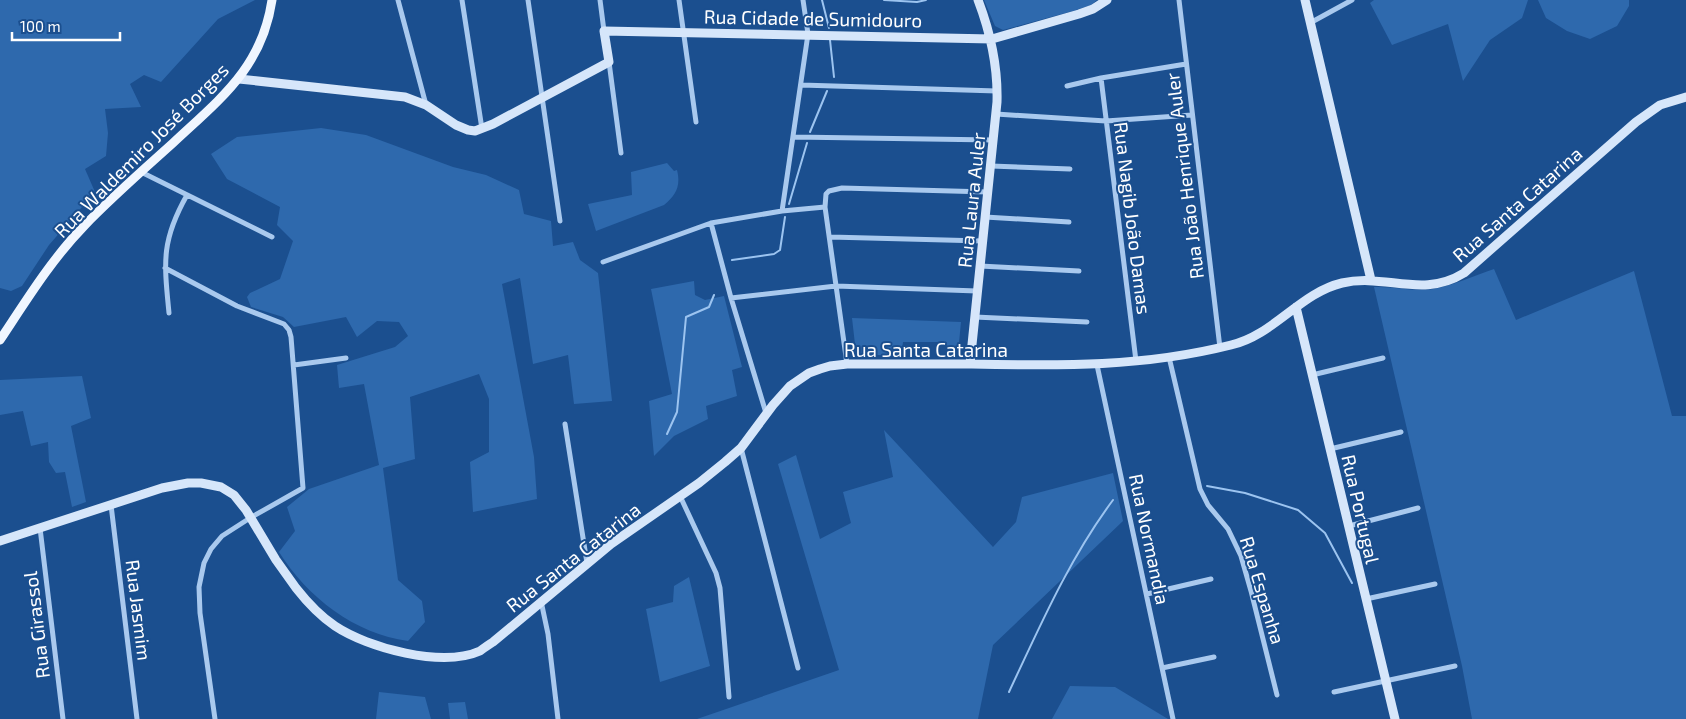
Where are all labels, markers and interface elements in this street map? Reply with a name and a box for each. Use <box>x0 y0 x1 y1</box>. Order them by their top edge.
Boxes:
street label: Rua Cidade de Sumidouro <box>704 5 922 31</box>
scale bar <box>12 10 120 42</box>
text: 100 m <box>20 17 61 35</box>
street label: Rua Waldemiro José Borges <box>49 58 233 242</box>
street label: Rua João Henrique Auler <box>1160 71 1208 280</box>
street label: Rua Nagib João Damas <box>1110 121 1156 315</box>
street label: Rua Laura Auler <box>952 131 990 269</box>
street label: Rua Santa Catarina <box>1448 142 1586 266</box>
street label: Rua Santa Catarina <box>844 338 1008 361</box>
street label: Rua Portugal <box>1337 452 1385 566</box>
street label: Rua Normandia <box>1125 471 1175 607</box>
street label: Rua Santa Catarina <box>501 497 645 617</box>
street label: Rua Espanha <box>1236 533 1290 647</box>
street label: Rua Jasmim <box>121 558 157 662</box>
street label: Rua Girassol <box>18 570 54 680</box>

